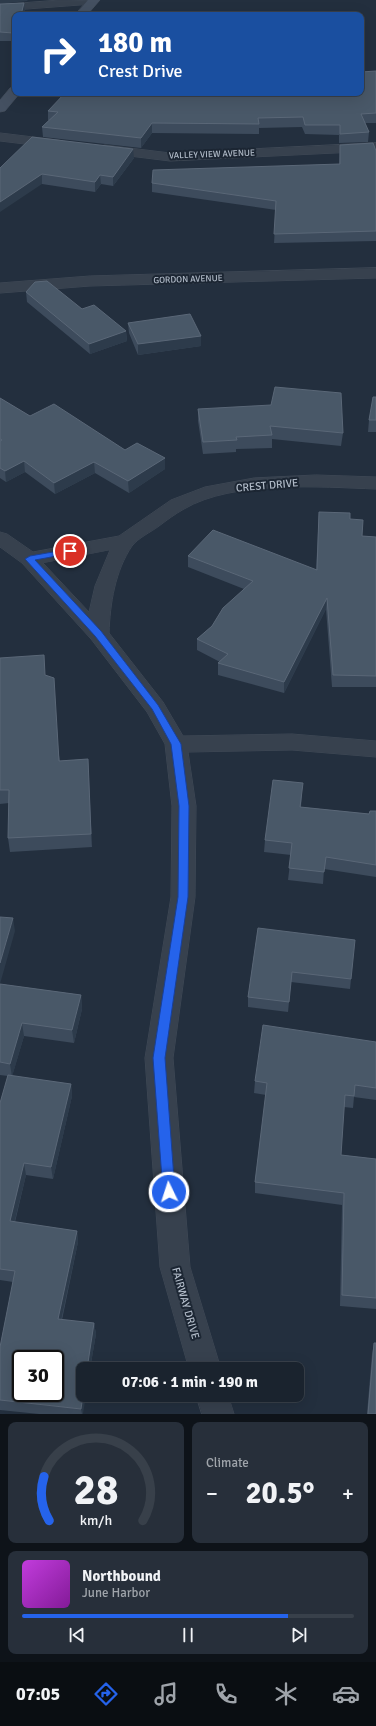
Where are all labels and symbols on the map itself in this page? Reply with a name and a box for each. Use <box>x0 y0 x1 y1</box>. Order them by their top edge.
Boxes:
street label: VALLEY VIEW AVENUE <box>169 148 255 161</box>
street label: GORDON AVENUE <box>153 273 223 286</box>
street label: CREST DRIVE <box>235 476 299 495</box>
pin <box>53 534 87 568</box>
position arrow <box>148 1171 190 1213</box>
street label: FAIRWAY DRIVE <box>169 1266 202 1341</box>
speed limit sign: 30 <box>12 1350 64 1402</box>

